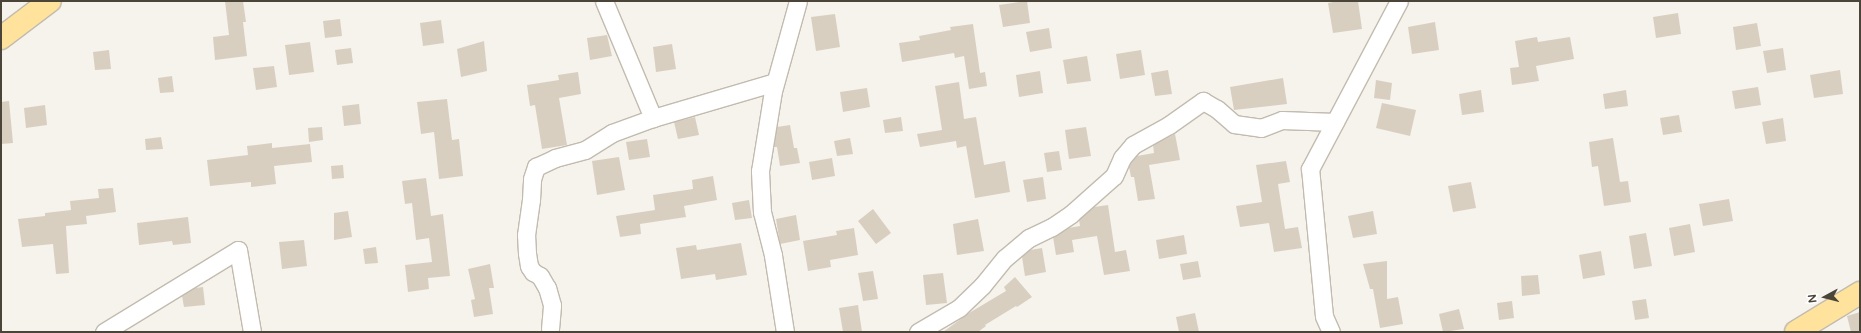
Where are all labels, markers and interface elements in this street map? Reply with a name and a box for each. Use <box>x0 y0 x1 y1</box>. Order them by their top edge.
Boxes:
north arrow <box>1805 277 1845 317</box>
text: N <box>1806 293 1820 304</box>

